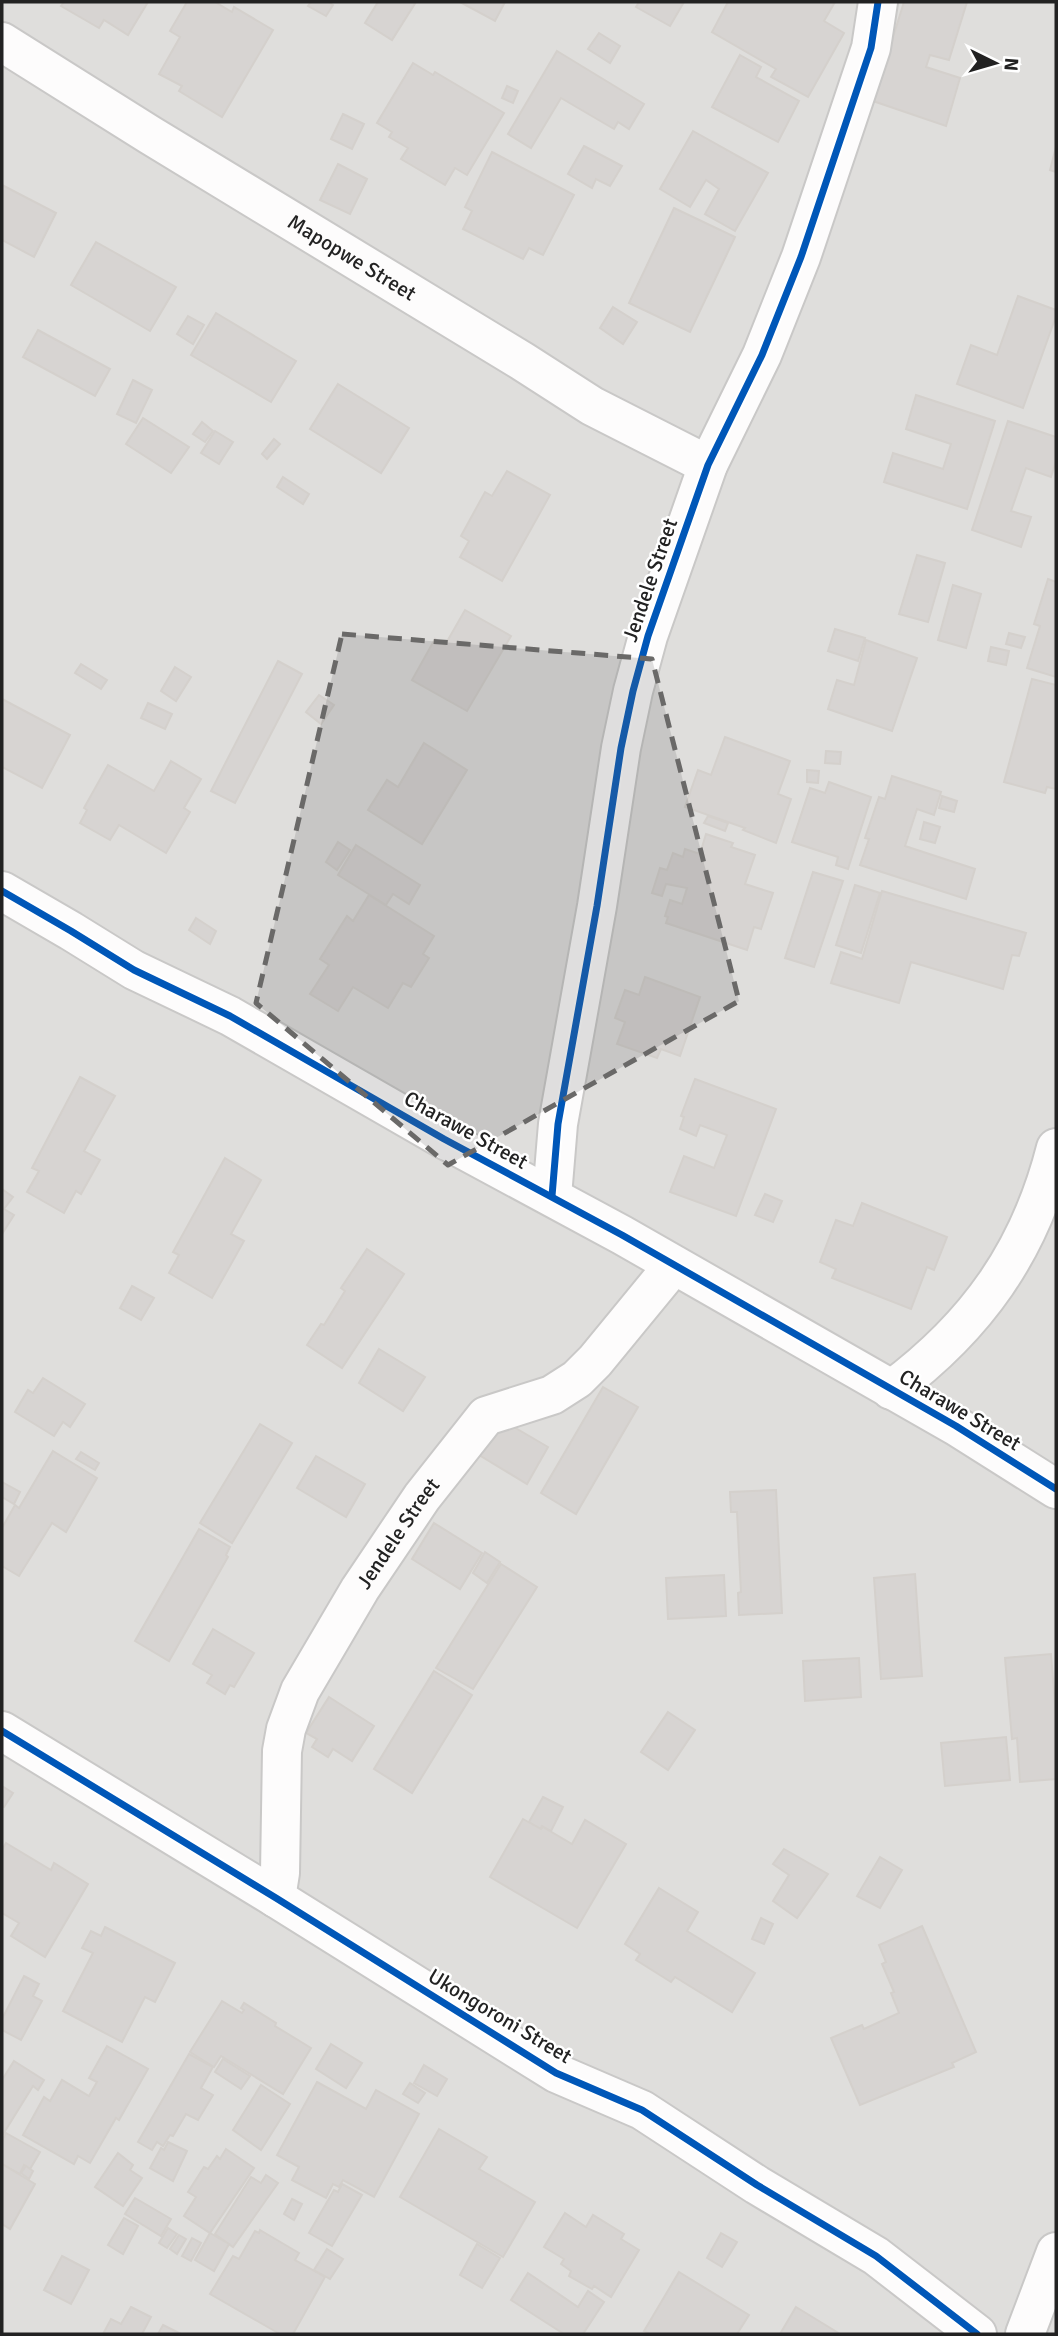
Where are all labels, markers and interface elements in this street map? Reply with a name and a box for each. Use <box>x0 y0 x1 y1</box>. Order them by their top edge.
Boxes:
north arrow <box>960 28 1030 98</box>
text: N <box>998 57 1023 72</box>
street label: Mapopwe Street <box>283 209 421 307</box>
street label: Jendele Street <box>617 515 683 645</box>
street label: Charawe Street <box>400 1085 532 1175</box>
street label: Charawe Street <box>894 1363 1026 1457</box>
street label: Jendele Street <box>351 1472 445 1594</box>
street label: Ukongoroni Street <box>423 1963 577 2069</box>

